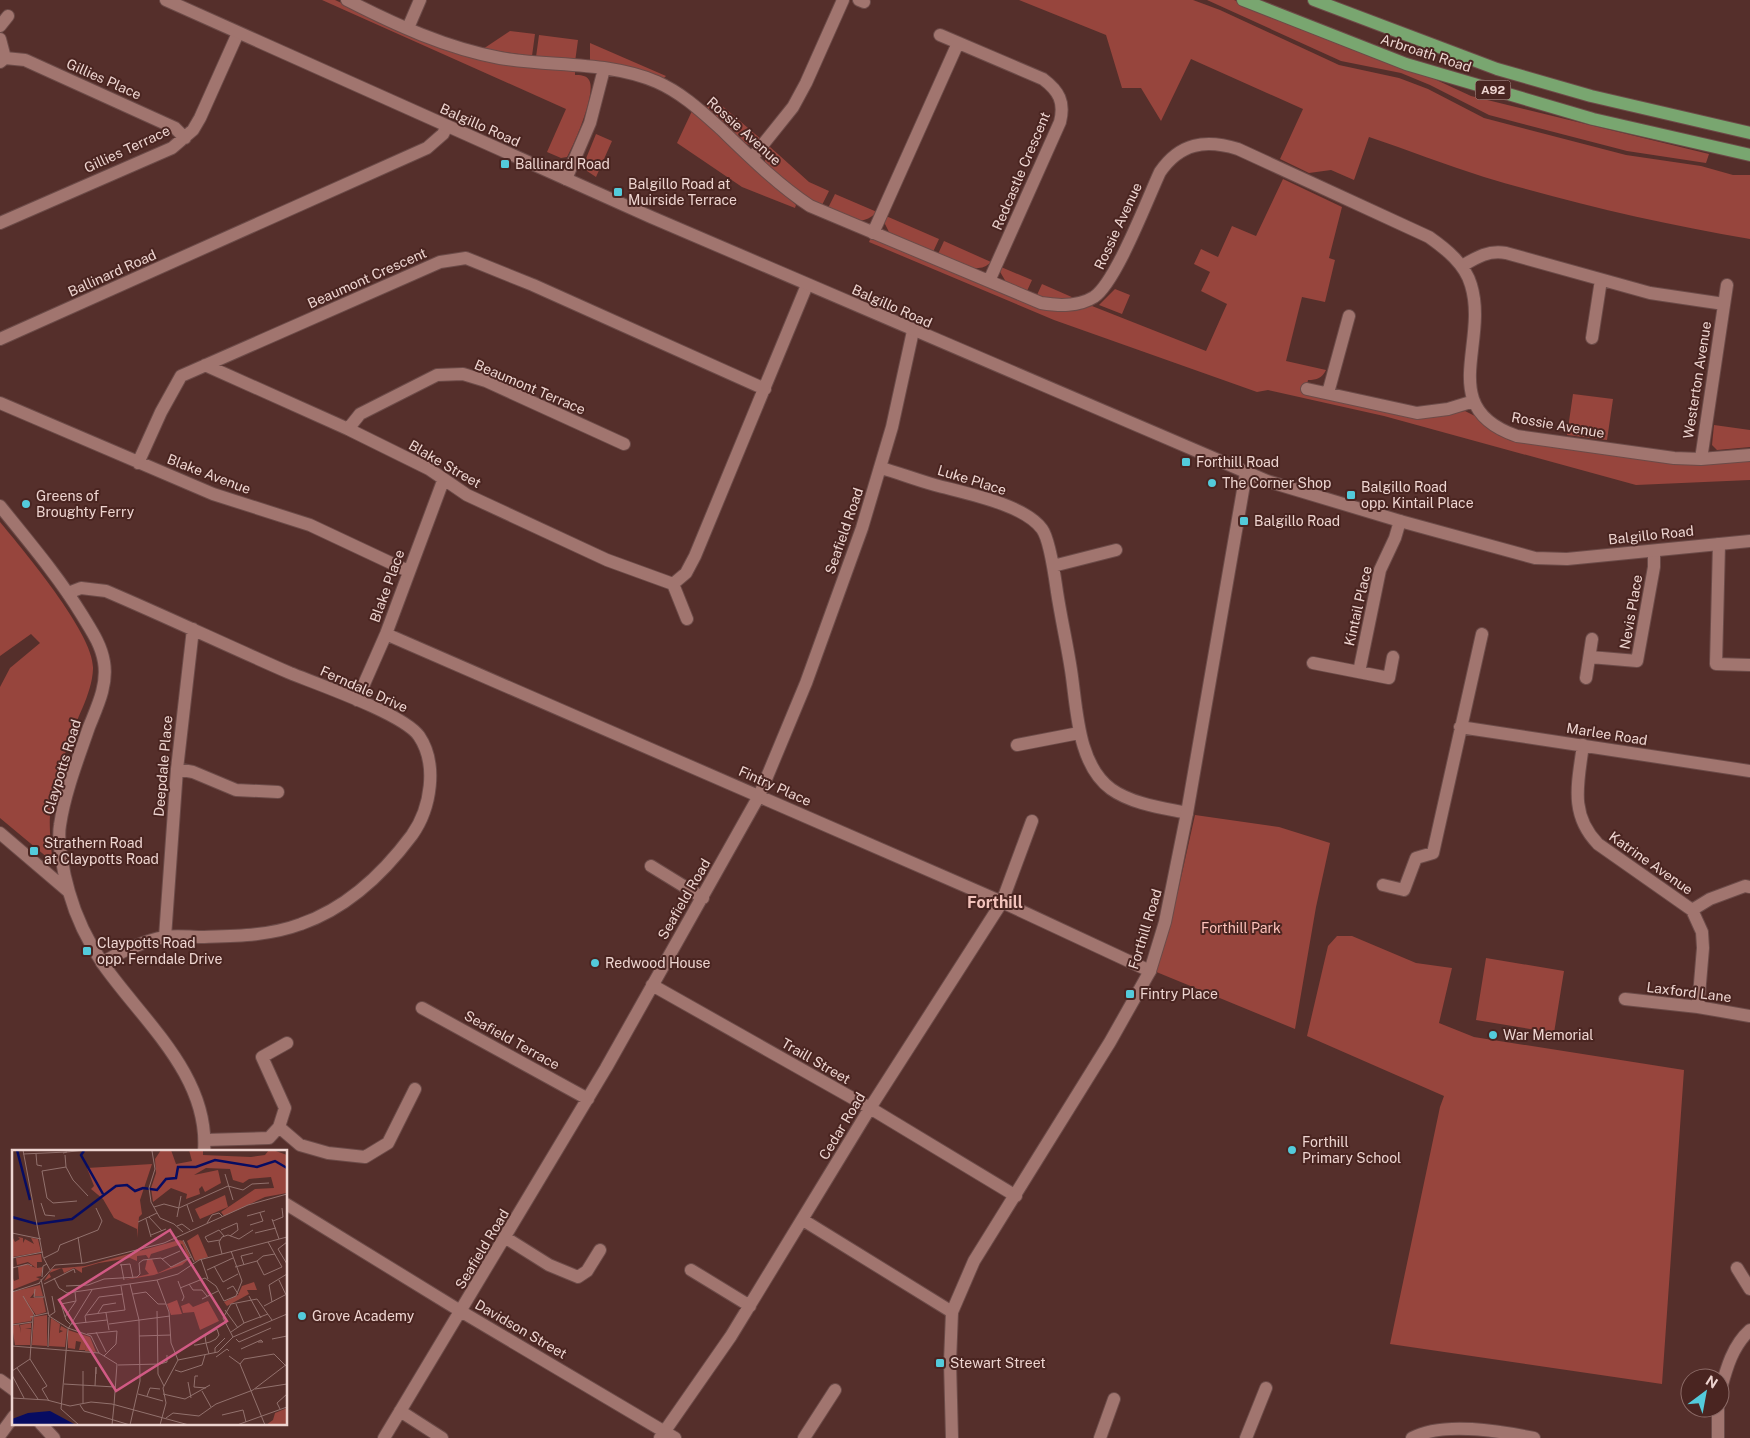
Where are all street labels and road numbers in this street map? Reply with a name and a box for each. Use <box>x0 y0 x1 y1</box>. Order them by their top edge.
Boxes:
street label: Arbroath Road <box>1379 31 1473 75</box>
street label: Gillies Place <box>64 55 144 103</box>
road number: A92 <box>1476 80 1510 100</box>
street label: Rossie Avenue <box>704 94 784 168</box>
street label: Balgillo Road <box>437 100 523 150</box>
street label: Redcastle Crescent <box>989 109 1053 233</box>
street label: Gillies Terrace <box>81 122 173 176</box>
street label: Rossie Avenue <box>1091 180 1145 272</box>
street label: Beaumont Crescent <box>305 245 429 311</box>
street label: Ballinard Road <box>65 246 159 300</box>
street label: Balgillo Road <box>849 281 935 331</box>
street label: Westerton Avenue <box>1680 320 1714 440</box>
street label: Beaumont Terrace <box>472 356 588 418</box>
street label: Rossie Avenue <box>1510 409 1606 441</box>
street label: Blake Street <box>406 437 484 491</box>
street label: Blake Avenue <box>165 451 253 497</box>
street label: Luke Place <box>936 462 1009 498</box>
street label: Seafield Road <box>822 486 866 576</box>
street label: Balgillo Road <box>1607 523 1695 547</box>
street label: Blake Place <box>366 547 408 625</box>
street label: Kintail Place <box>1341 564 1375 648</box>
street label: Nevis Place <box>1617 573 1645 651</box>
street label: Ferndale Drive <box>318 663 410 716</box>
street label: Deepdale Place <box>151 715 175 817</box>
street label: Claypotts Road <box>40 718 84 816</box>
street label: Marlee Road <box>1565 720 1649 748</box>
street label: Fintry Place <box>736 763 814 809</box>
street label: Katrine Avenue <box>1606 828 1696 898</box>
street label: Seafield Road <box>654 856 714 942</box>
street label: Forthill Road <box>1125 887 1165 971</box>
street label: Laxford Lane <box>1646 979 1732 1005</box>
street label: Seafield Terrace <box>462 1007 562 1073</box>
street label: Traill Street <box>779 1035 853 1087</box>
street label: Cedar Road <box>816 1089 868 1163</box>
street label: Seafield Road <box>452 1206 512 1292</box>
street label: Davidson Street <box>472 1296 570 1362</box>

